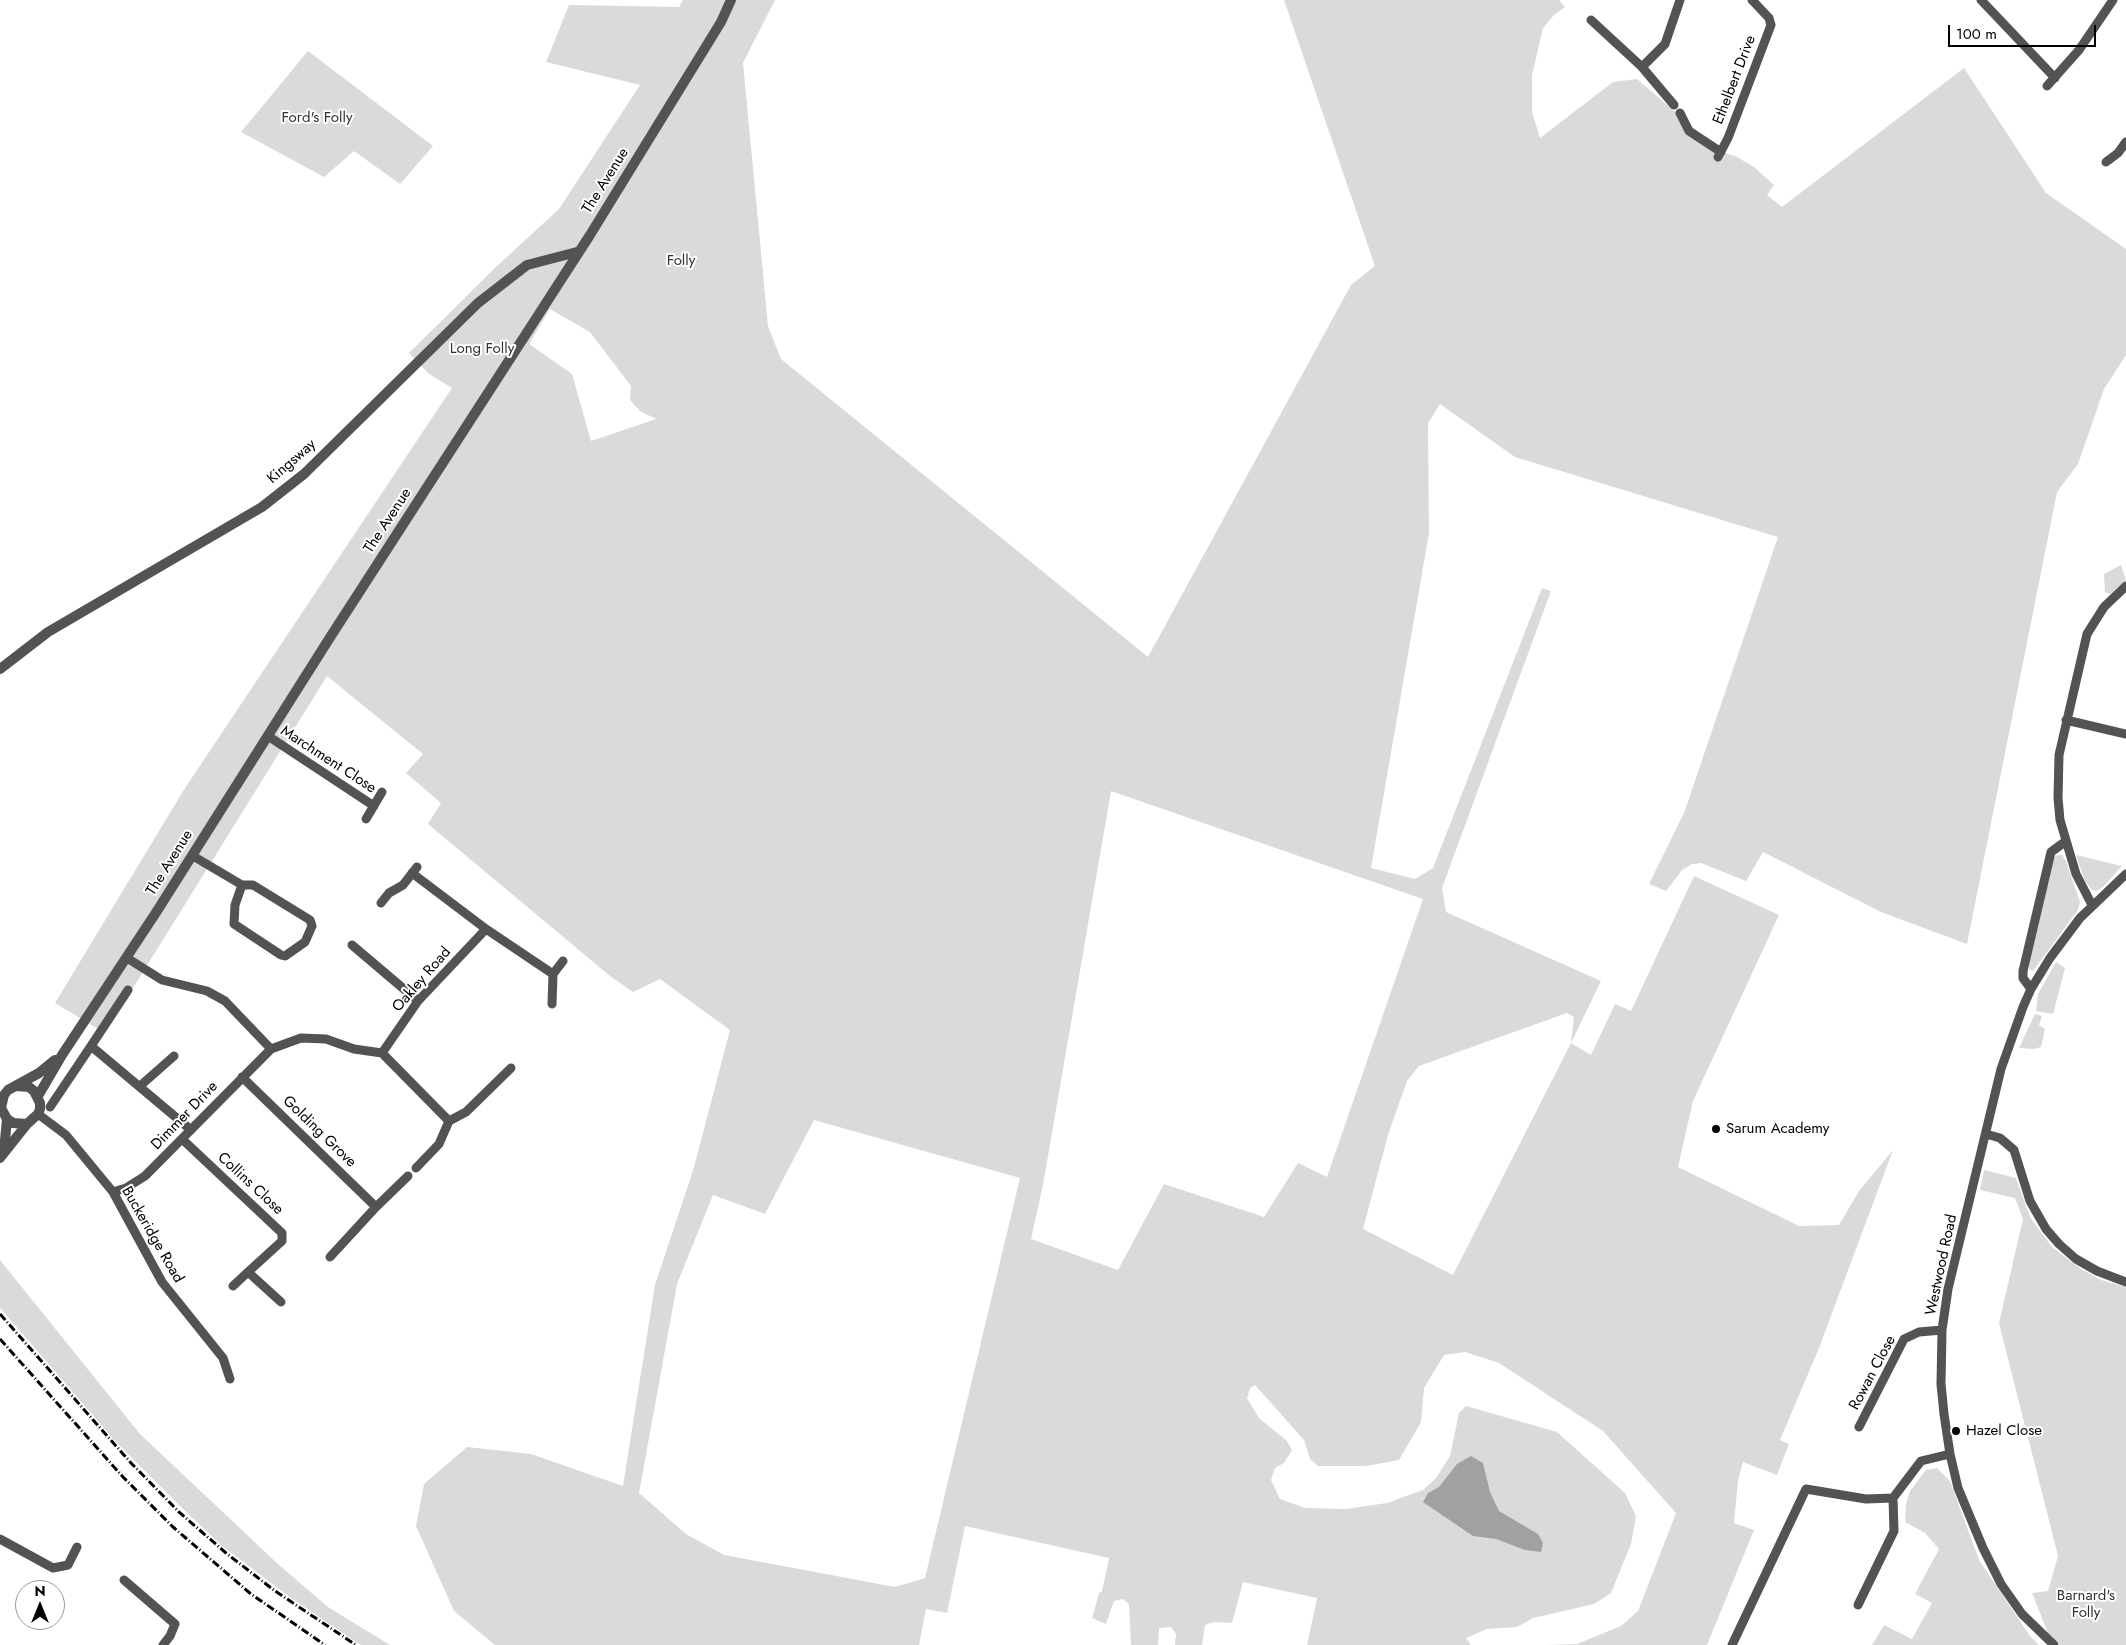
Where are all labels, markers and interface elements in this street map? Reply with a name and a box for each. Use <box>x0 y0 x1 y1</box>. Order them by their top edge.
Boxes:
scale bar <box>1951 15 2098 47</box>
text: 100 m <box>1956 23 1997 45</box>
street label: Ethelbert Drive <box>1710 33 1760 127</box>
park label: Ford's Folly <box>282 109 352 127</box>
street label: The Avenue <box>579 145 633 217</box>
park label: Folly <box>667 252 695 270</box>
park label: Long Folly <box>450 340 514 358</box>
street label: Kingsway <box>264 436 320 488</box>
street label: The Avenue <box>360 485 416 557</box>
street label: Marchment Close <box>277 722 379 798</box>
street label: The Avenue <box>143 827 197 899</box>
street label: Oakley Road <box>389 944 455 1016</box>
street label: Dimmer Drive <box>148 1078 222 1154</box>
street label: Golding Grove <box>278 1092 360 1172</box>
place label: Sarum Academy <box>1726 1120 1829 1138</box>
marker: Sarum Academy <box>1710 1123 1722 1135</box>
street label: Collins Close <box>213 1149 287 1219</box>
street label: Buckeridge Road <box>117 1184 187 1286</box>
street label: Westwood Road <box>1923 1213 1961 1317</box>
street label: Rowan Close <box>1846 1333 1900 1413</box>
place label: Hazel Close <box>1966 1422 2042 1440</box>
marker: Hazel Close <box>1950 1425 1962 1437</box>
north arrow <box>15 1580 65 1630</box>
text: N <box>34 1581 46 1601</box>
park label: Barnard's Folly <box>2057 1587 2115 1622</box>

